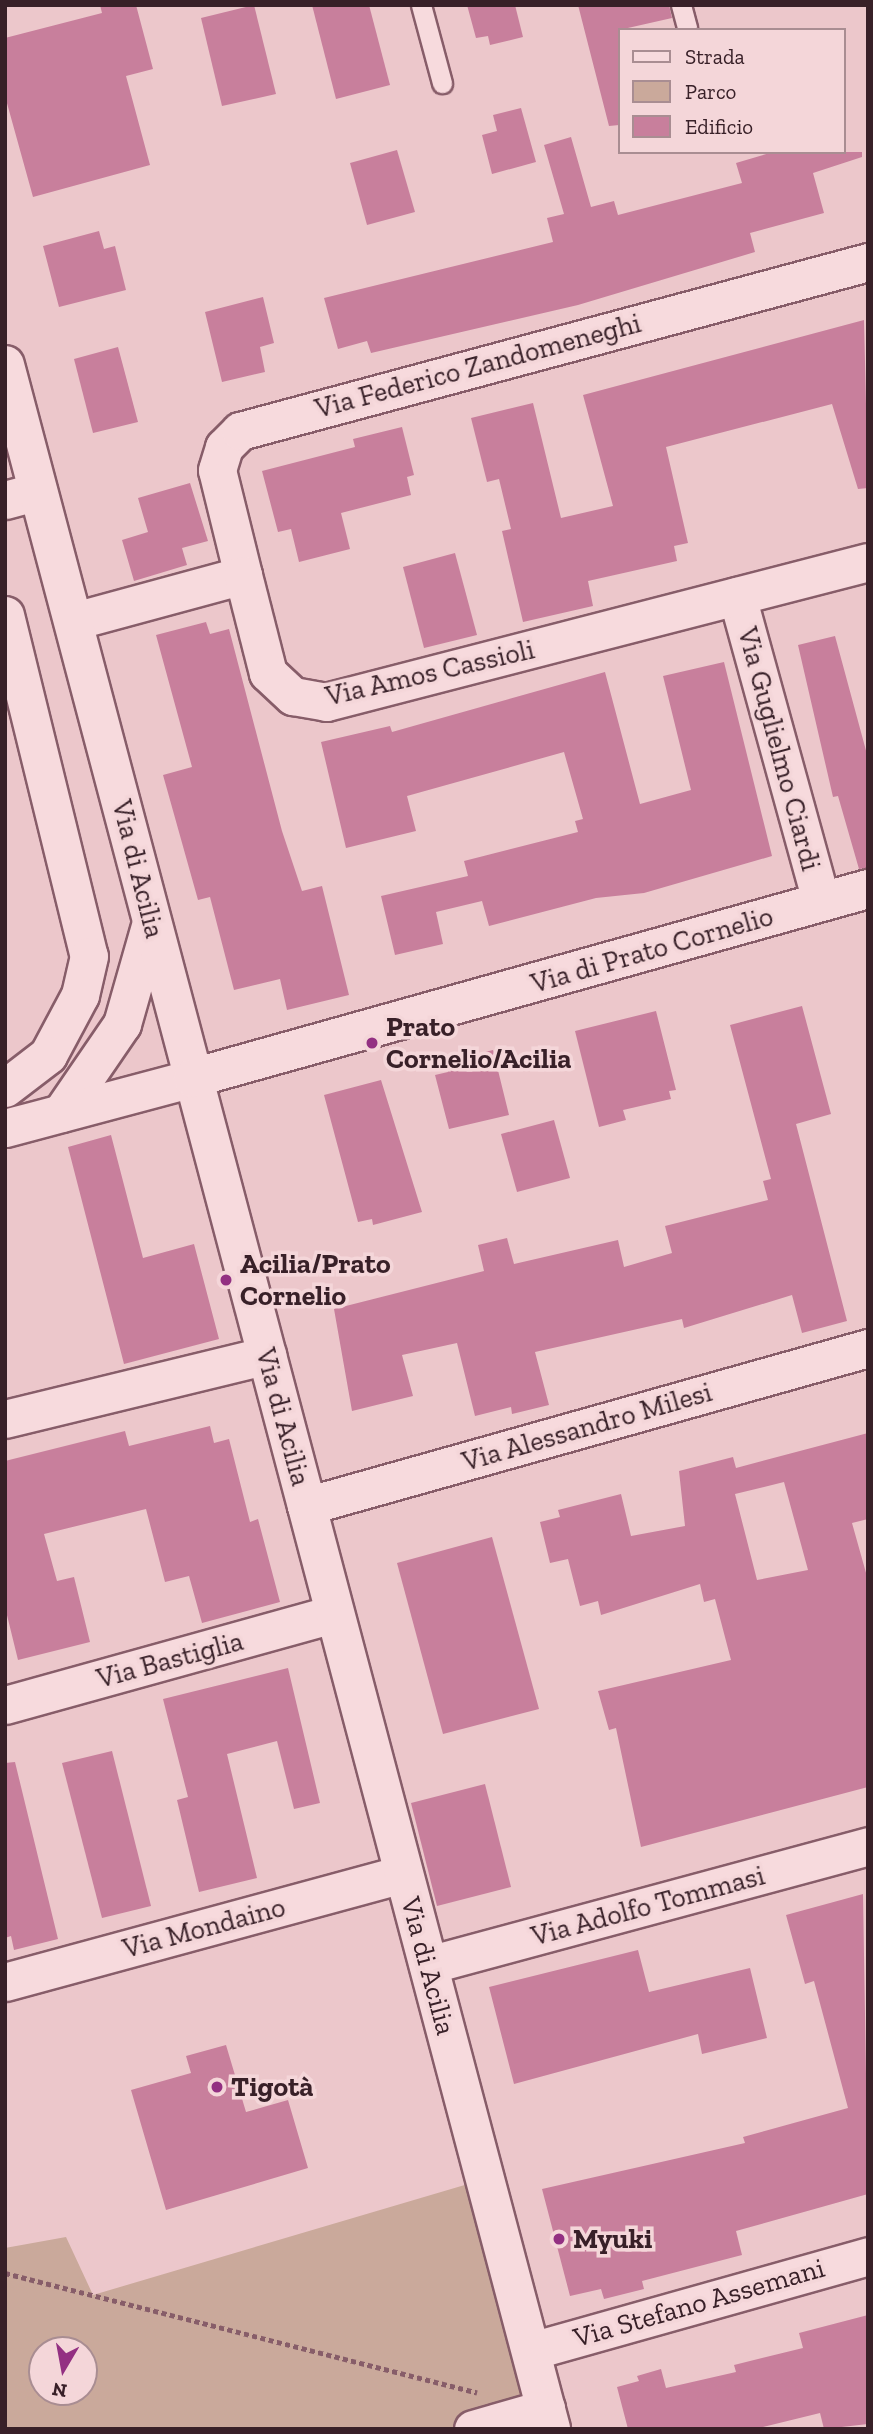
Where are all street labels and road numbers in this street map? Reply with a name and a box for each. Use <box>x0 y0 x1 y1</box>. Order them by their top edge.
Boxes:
street label: Via Federico Zandomeneghi <box>311 306 645 426</box>
street label: Via Guglielmo Ciardi <box>730 623 828 875</box>
street label: Via Amos Cassioli <box>322 633 538 713</box>
street label: Via di Acilia <box>104 796 172 942</box>
street label: Via di Prato Cornelio <box>527 899 777 1001</box>
street label: Via di Acilia <box>248 1344 318 1490</box>
street label: Via Alessandro Milesi <box>458 1375 716 1479</box>
street label: Via Bastiglia <box>93 1624 247 1696</box>
street label: Via Adolfo Tommasi <box>527 1859 769 1953</box>
street label: Via Mondaino <box>119 1890 289 1966</box>
street label: Via di Acilia <box>393 1893 463 2039</box>
street label: Via Stefano Assemani <box>569 2251 829 2355</box>

